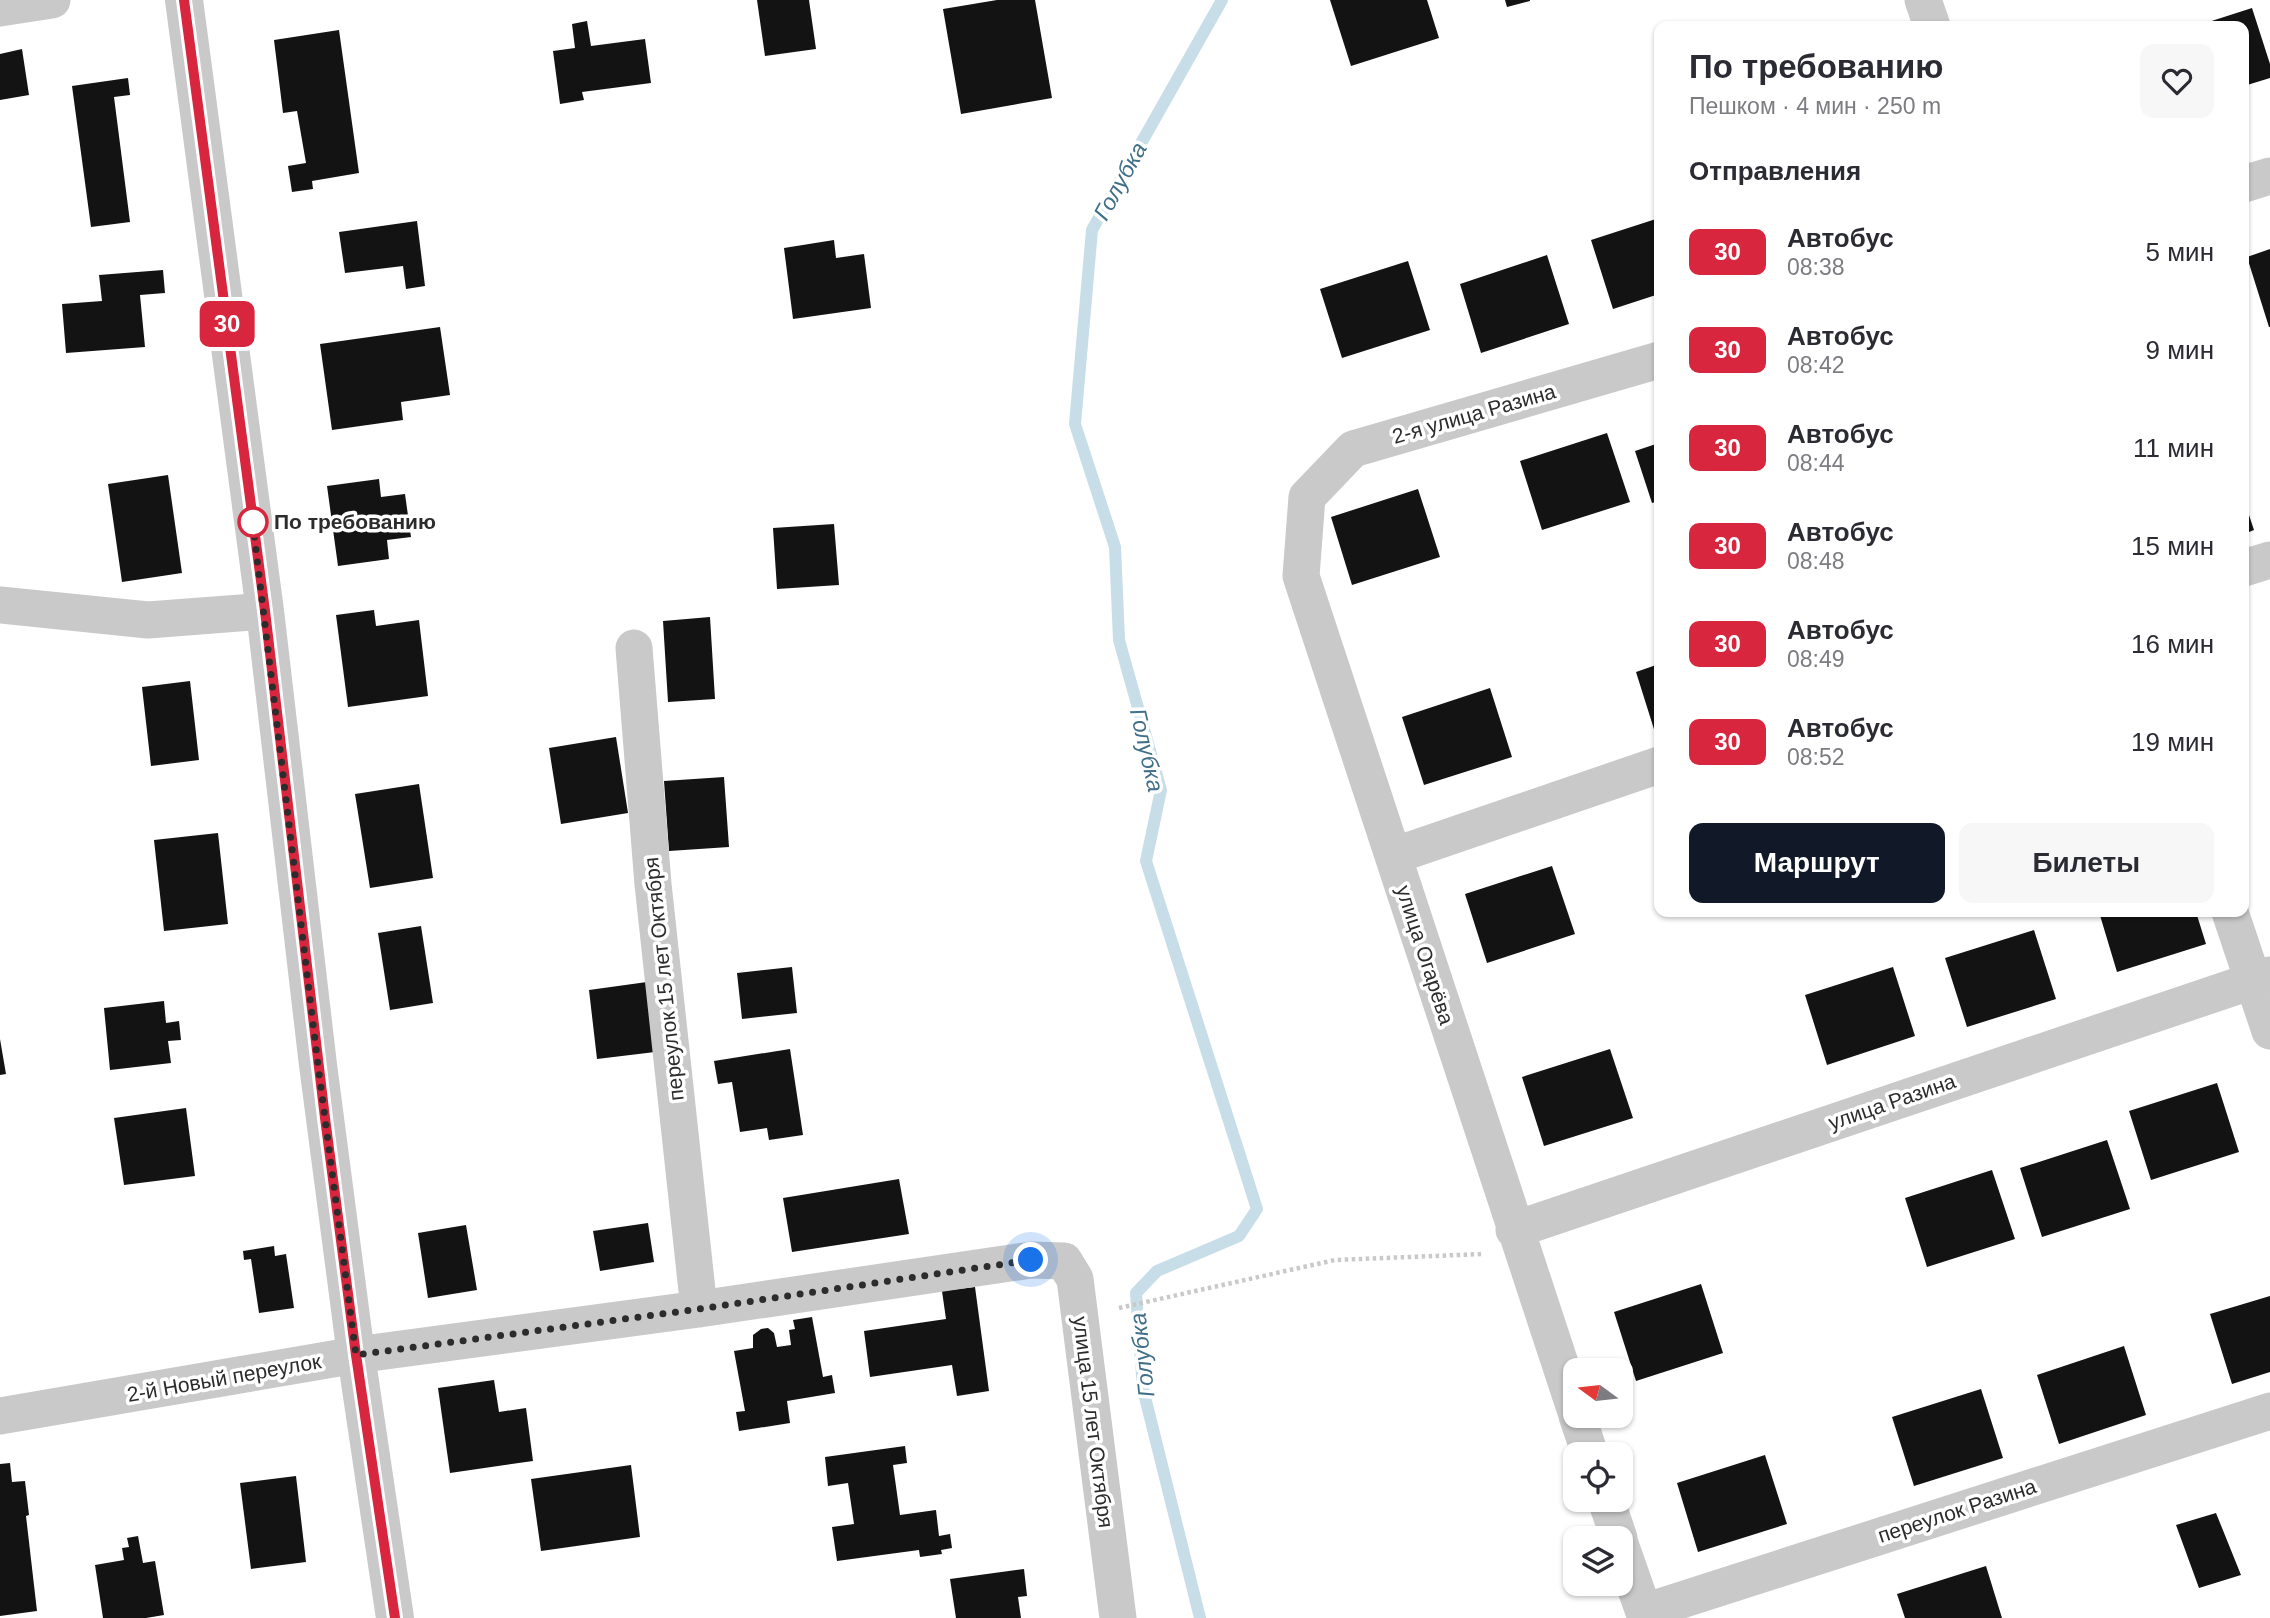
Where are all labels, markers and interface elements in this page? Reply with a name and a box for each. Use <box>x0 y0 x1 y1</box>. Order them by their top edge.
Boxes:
button: heart <box>2140 44 2214 118</box>
text: По требованию <box>1689 48 1943 85</box>
text: Пешком · 4 мин · 250 m <box>1689 93 1941 119</box>
water label: Голубка <box>1088 138 1152 224</box>
text: Отправления <box>1689 156 1861 186</box>
text: Автобус <box>1787 223 1894 253</box>
text: 5 мин <box>2146 237 2214 267</box>
text: 30 <box>1714 238 1741 265</box>
text: 08:38 <box>1787 254 1845 280</box>
line badge: 30 <box>196 301 258 347</box>
text: 30 <box>214 310 240 337</box>
text: Автобус <box>1787 321 1894 351</box>
text: 9 мин <box>2146 335 2214 365</box>
text: 30 <box>1714 336 1741 363</box>
text: 08:42 <box>1787 352 1845 378</box>
street label: 2-я улица Разина <box>1390 379 1558 448</box>
text: Автобус <box>1787 419 1894 449</box>
text: 11 мин <box>2133 433 2214 463</box>
text: 30 <box>1714 434 1741 461</box>
text: 08:44 <box>1787 450 1845 476</box>
marker: По требованию <box>238 507 268 537</box>
place label: По требованию <box>274 510 436 533</box>
text: Автобус <box>1787 517 1894 547</box>
text: 15 мин <box>2131 531 2214 561</box>
text: 30 <box>1714 532 1741 559</box>
text: 08:48 <box>1787 548 1845 574</box>
text: Автобус <box>1787 615 1894 645</box>
text: 16 мин <box>2131 629 2214 659</box>
text: 30 <box>1714 630 1741 657</box>
text: 08:49 <box>1787 646 1845 672</box>
water label: Голубка <box>1125 706 1169 794</box>
text: Автобус <box>1787 713 1894 743</box>
text: 19 мин <box>2131 727 2214 757</box>
text: 30 <box>1714 728 1741 755</box>
text: 08:52 <box>1787 744 1845 770</box>
button: Маршрут <box>1689 823 1945 903</box>
button: Билеты <box>1959 823 2214 903</box>
street label: переулок 15 лет Октября <box>639 856 688 1102</box>
street label: улица Огарёва <box>1392 882 1459 1028</box>
street label: улица Разина <box>1825 1069 1959 1134</box>
your location <box>1013 1242 1048 1277</box>
water label: Голубка <box>1125 1311 1159 1399</box>
street label: улица 15 лет Октября <box>1069 1315 1118 1529</box>
street label: 2-й Новый переулок <box>125 1349 323 1406</box>
north arrow <box>1563 1358 1633 1428</box>
map controls <box>1563 1358 1633 1596</box>
button: locate <box>1563 1442 1633 1512</box>
street label: переулок Разина <box>1875 1474 2039 1547</box>
button: layers <box>1563 1526 1633 1596</box>

